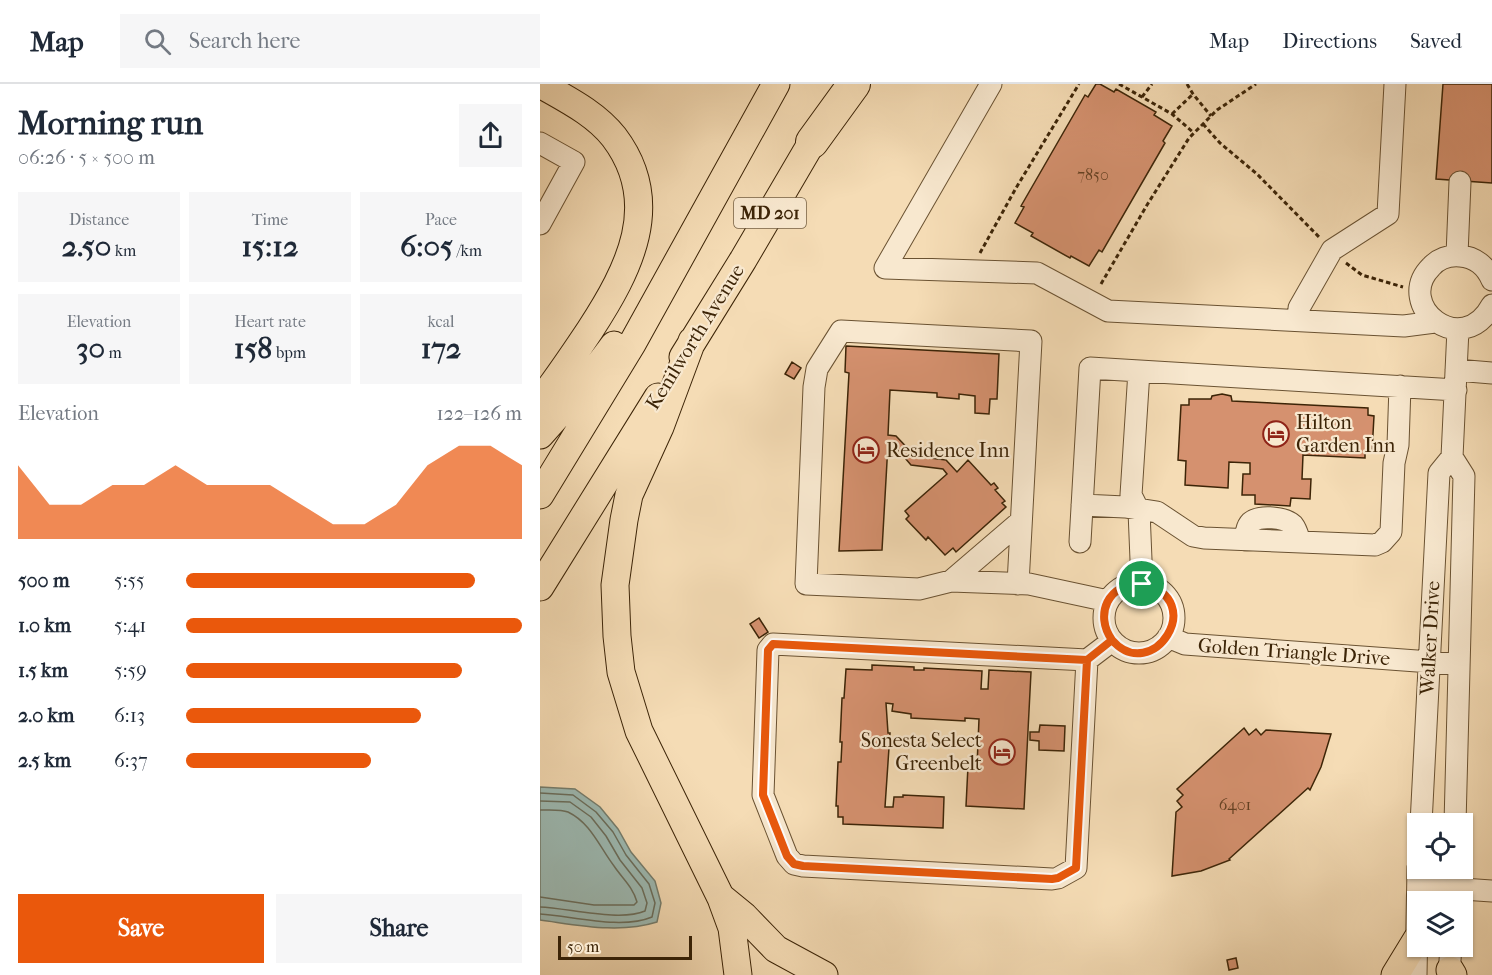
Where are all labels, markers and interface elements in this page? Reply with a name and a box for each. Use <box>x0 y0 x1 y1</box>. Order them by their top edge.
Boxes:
search box <box>120 14 540 68</box>
text: Map <box>30 25 84 58</box>
icon: search <box>141 25 174 58</box>
text: Search here <box>189 28 300 54</box>
text: Map <box>1209 29 1249 53</box>
text: Directions <box>1282 29 1377 53</box>
text: Saved <box>1410 29 1462 53</box>
text: Morning run <box>18 104 203 143</box>
button: share <box>459 104 522 167</box>
text: 06:26 · 5 × 500 m <box>18 146 155 169</box>
house number: 7850 <box>1077 165 1109 184</box>
road number: MD 201 <box>734 198 806 228</box>
text: Distance <box>69 210 129 229</box>
text: Time <box>252 210 288 229</box>
text: Pace <box>425 210 457 229</box>
text: 2.50 <box>62 229 111 264</box>
text: 15:12 <box>242 229 298 264</box>
text: 6:05 <box>400 229 453 264</box>
text: km <box>111 241 136 260</box>
text: /km <box>453 241 482 260</box>
street label: Kenilworth Avenue <box>641 260 749 414</box>
text: Elevation <box>67 312 131 331</box>
text: Heart rate <box>234 312 306 331</box>
text: kcal <box>428 312 454 331</box>
text: 30 <box>76 331 105 366</box>
text: 158 <box>234 331 272 366</box>
text: 172 <box>421 331 461 366</box>
text: m <box>105 343 122 362</box>
text: bpm <box>272 343 306 362</box>
text: Elevation <box>18 402 99 425</box>
text: 122–126 m <box>436 402 522 425</box>
place label: Hilton Garden Inn <box>1296 411 1396 457</box>
hotel icon: Hilton Garden Inn <box>1261 419 1291 449</box>
hotel icon: Residence Inn <box>851 435 881 465</box>
place label: Residence Inn <box>886 439 1010 462</box>
pin <box>1116 558 1167 609</box>
icon: arrive <box>1125 567 1158 600</box>
text: 500 m <box>18 569 70 592</box>
text: 5:55 <box>114 569 145 592</box>
street label: Walker Drive <box>1415 580 1444 697</box>
text: 1.0 km <box>18 614 71 637</box>
text: 5:41 <box>114 614 146 637</box>
street label: Golden Triangle Drive <box>1197 634 1391 670</box>
text: 1.5 km <box>18 659 68 682</box>
text: 5:59 <box>114 659 147 682</box>
text: 2.0 km <box>18 704 74 727</box>
text: 6:13 <box>114 704 145 727</box>
place label: Sonesta Select Greenbelt <box>861 729 982 775</box>
hotel icon: Sonesta Select Greenbelt <box>987 737 1017 767</box>
text: 2.5 km <box>18 749 71 772</box>
text: 6:37 <box>114 749 148 772</box>
house number: 6401 <box>1219 795 1251 814</box>
map controls <box>1407 813 1473 957</box>
button: locate <box>1407 813 1473 879</box>
button: layers <box>1407 891 1473 957</box>
button: Save <box>18 894 264 963</box>
button: Share <box>276 894 522 963</box>
scale bar <box>558 933 692 960</box>
text: 50 m <box>567 937 599 956</box>

